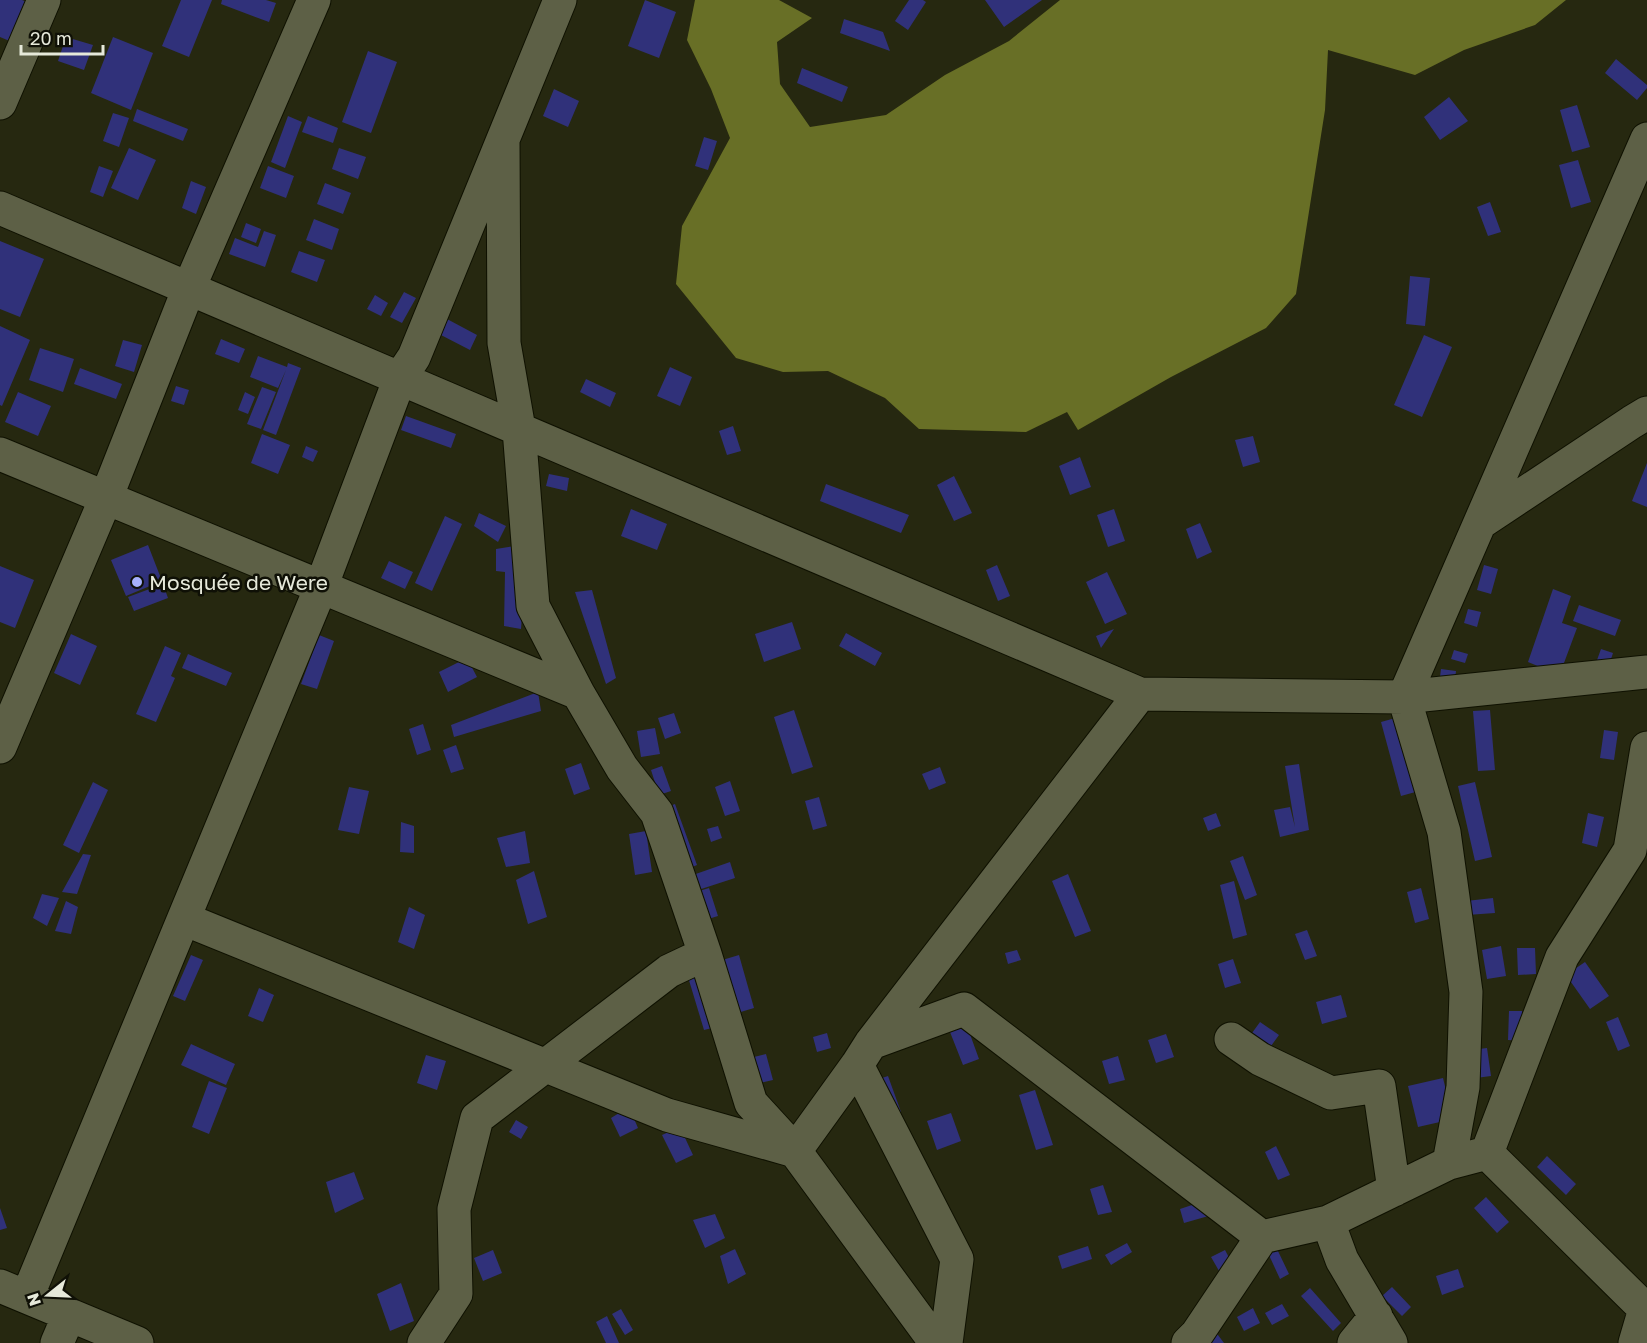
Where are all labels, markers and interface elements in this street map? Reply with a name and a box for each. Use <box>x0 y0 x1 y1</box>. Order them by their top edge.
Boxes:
scale bar <box>21 18 104 56</box>
text: 20 m <box>30 27 72 49</box>
place label: Mosquée de Were <box>149 569 328 595</box>
marker: Mosquée de Were <box>130 575 144 589</box>
north arrow <box>18 1265 78 1325</box>
text: N <box>22 1291 45 1309</box>

